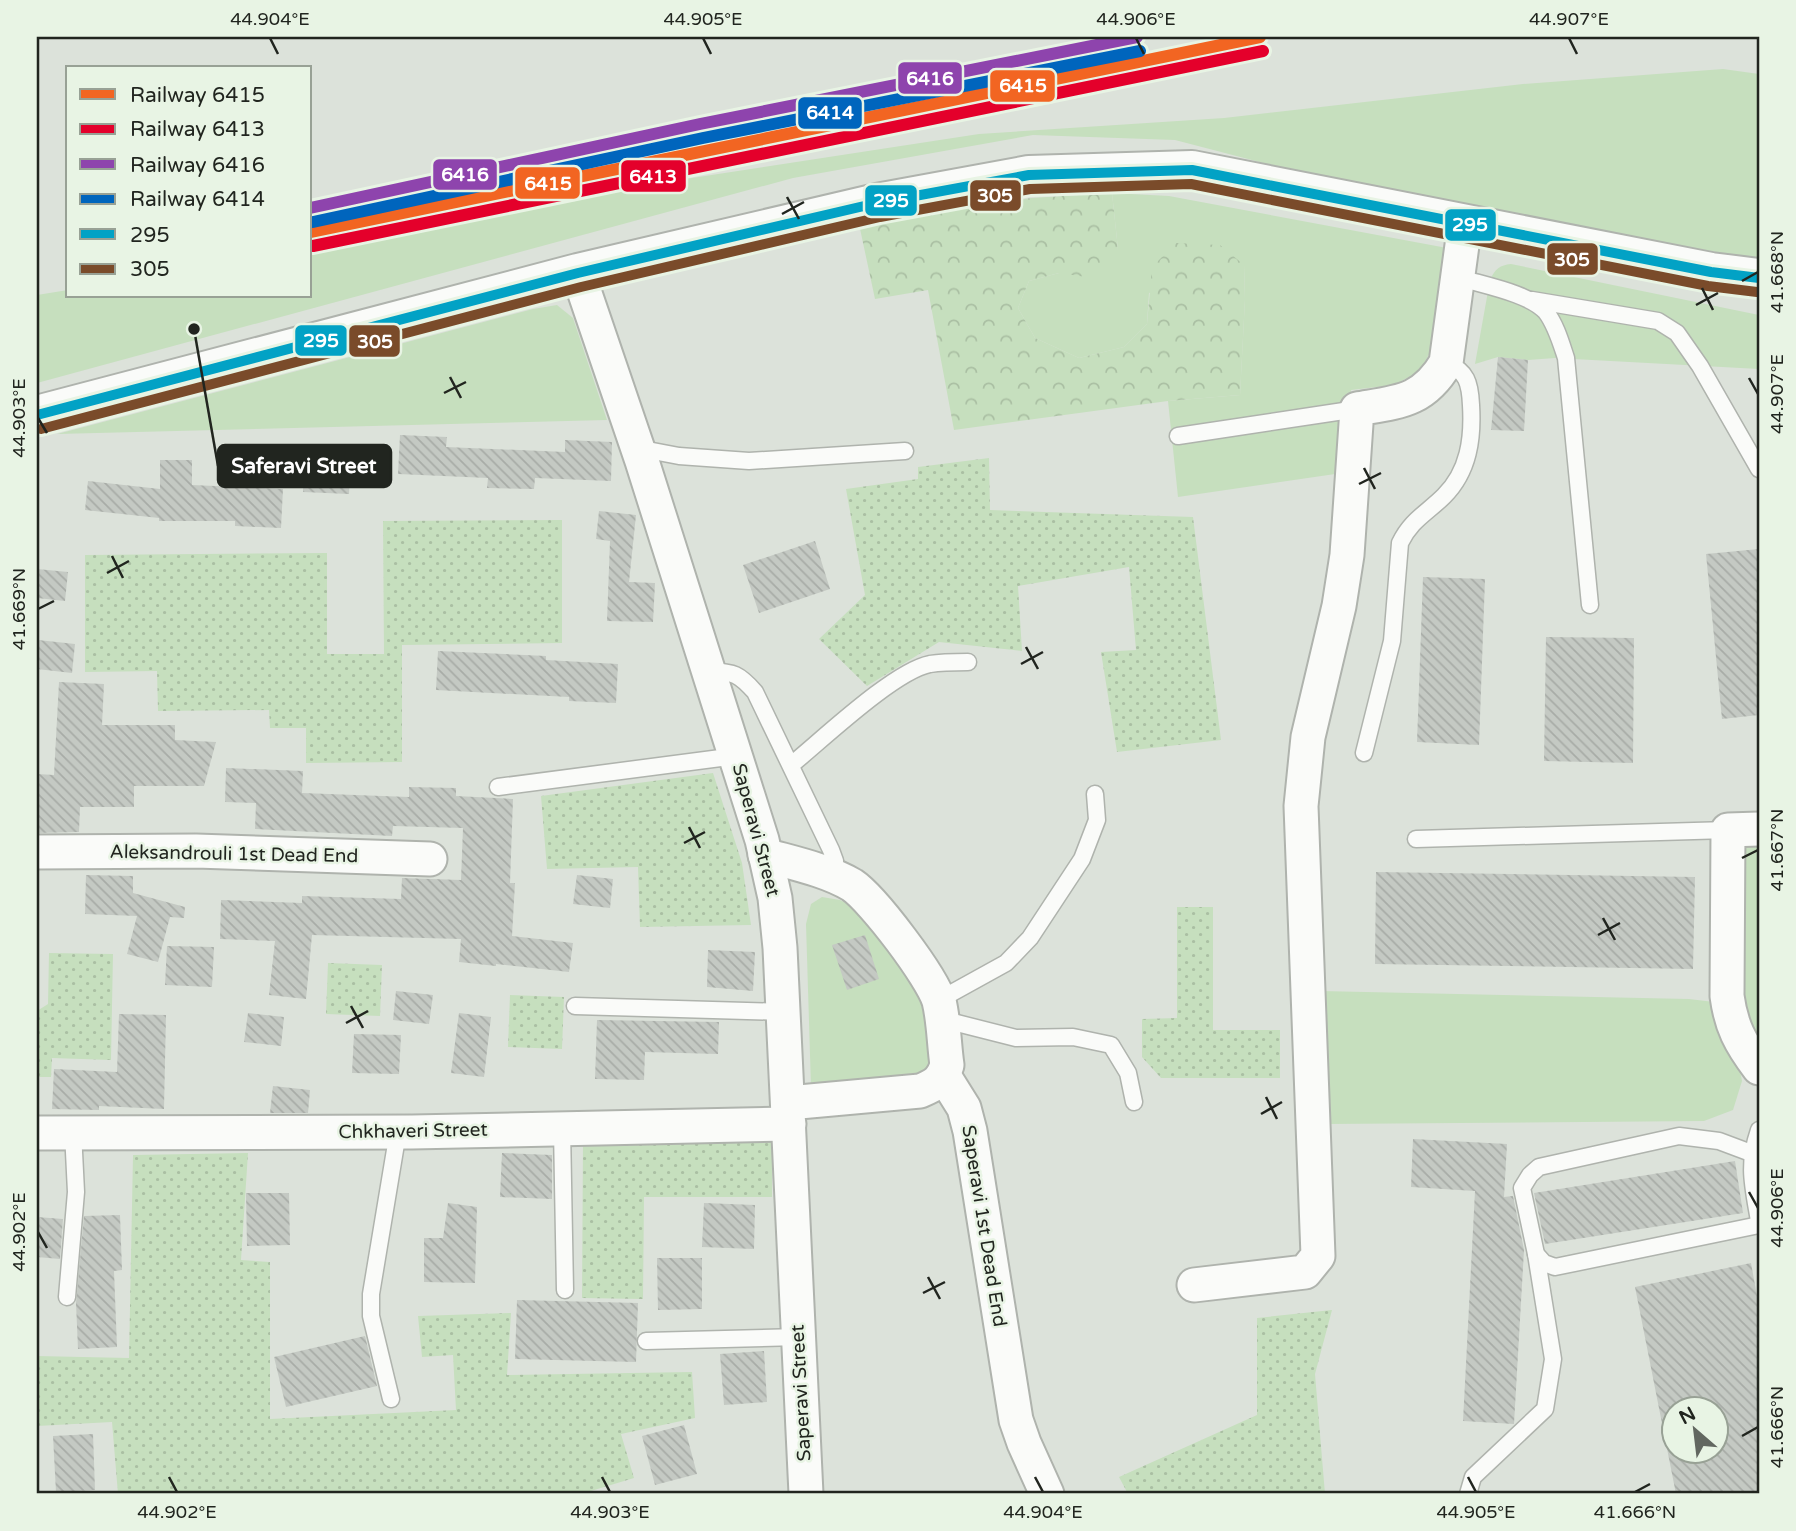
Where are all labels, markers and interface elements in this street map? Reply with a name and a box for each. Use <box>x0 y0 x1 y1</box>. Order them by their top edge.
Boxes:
text: 44.904°E <box>230 8 310 30</box>
text: 44.905°E <box>663 8 743 30</box>
text: 44.906°E <box>1096 8 1176 30</box>
text: 44.907°E <box>1529 8 1609 30</box>
line badge: 6416 <box>897 61 963 95</box>
legend <box>66 66 312 298</box>
text: 6416 <box>906 68 954 90</box>
line badge: 6415 <box>989 69 1056 103</box>
text: 6415 <box>999 75 1047 97</box>
text: Railway 6415 <box>130 83 265 108</box>
line badge: 6414 <box>797 96 863 130</box>
text: 6414 <box>806 102 854 124</box>
text: Railway 6413 <box>130 117 265 142</box>
text: Railway 6416 <box>130 153 265 178</box>
line badge: 6416 <box>432 158 498 191</box>
line badge: 6413 <box>620 159 687 193</box>
text: 6416 <box>441 164 489 186</box>
line badge: 6415 <box>514 166 581 200</box>
text: 6413 <box>629 166 677 188</box>
text: 6415 <box>524 173 572 195</box>
line badge: 305 <box>969 179 1022 212</box>
line badge: 295 <box>864 184 918 217</box>
text: 305 <box>977 185 1013 207</box>
text: Railway 6414 <box>130 187 265 212</box>
text: 295 <box>873 190 909 212</box>
line badge: 295 <box>1444 208 1497 242</box>
text: 295 <box>1452 214 1488 236</box>
text: 295 <box>130 223 170 248</box>
text: 41.668°N <box>1766 231 1788 313</box>
line badge: 305 <box>1546 242 1599 276</box>
text: 305 <box>1554 249 1590 271</box>
text: 305 <box>130 257 170 282</box>
line badge: 295 <box>294 324 348 357</box>
line badge: 305 <box>348 324 401 358</box>
text: 295 <box>303 330 339 352</box>
text: 305 <box>357 331 393 353</box>
text: 44.907°E <box>1766 354 1788 434</box>
text: 44.903°E <box>8 378 30 458</box>
callout: Saferavi Street <box>218 445 391 487</box>
text: Saferavi Street <box>231 454 377 479</box>
text: 41.669°N <box>8 568 30 650</box>
street label: Saperavi Street <box>728 761 784 899</box>
text: 41.667°N <box>1766 809 1788 891</box>
street label: Aleksandrouli 1st Dead End <box>109 841 359 867</box>
street label: Chkhaveri Street <box>338 1119 488 1143</box>
street label: Saperavi 1st Dead End <box>957 1124 1011 1328</box>
text: 44.906°E <box>1766 1168 1788 1248</box>
text: 44.902°E <box>8 1192 30 1272</box>
street label: Saperavi Street <box>786 1324 816 1462</box>
text: 41.666°N <box>1766 1386 1788 1468</box>
north arrow <box>1660 1394 1730 1464</box>
text: N <box>1676 1403 1699 1429</box>
text: 44.902°E <box>137 1501 217 1523</box>
text: 44.903°E <box>570 1501 650 1523</box>
text: 44.904°E <box>1003 1501 1083 1523</box>
text: 44.905°E <box>1436 1501 1516 1523</box>
text: 41.666°N <box>1594 1501 1676 1523</box>

